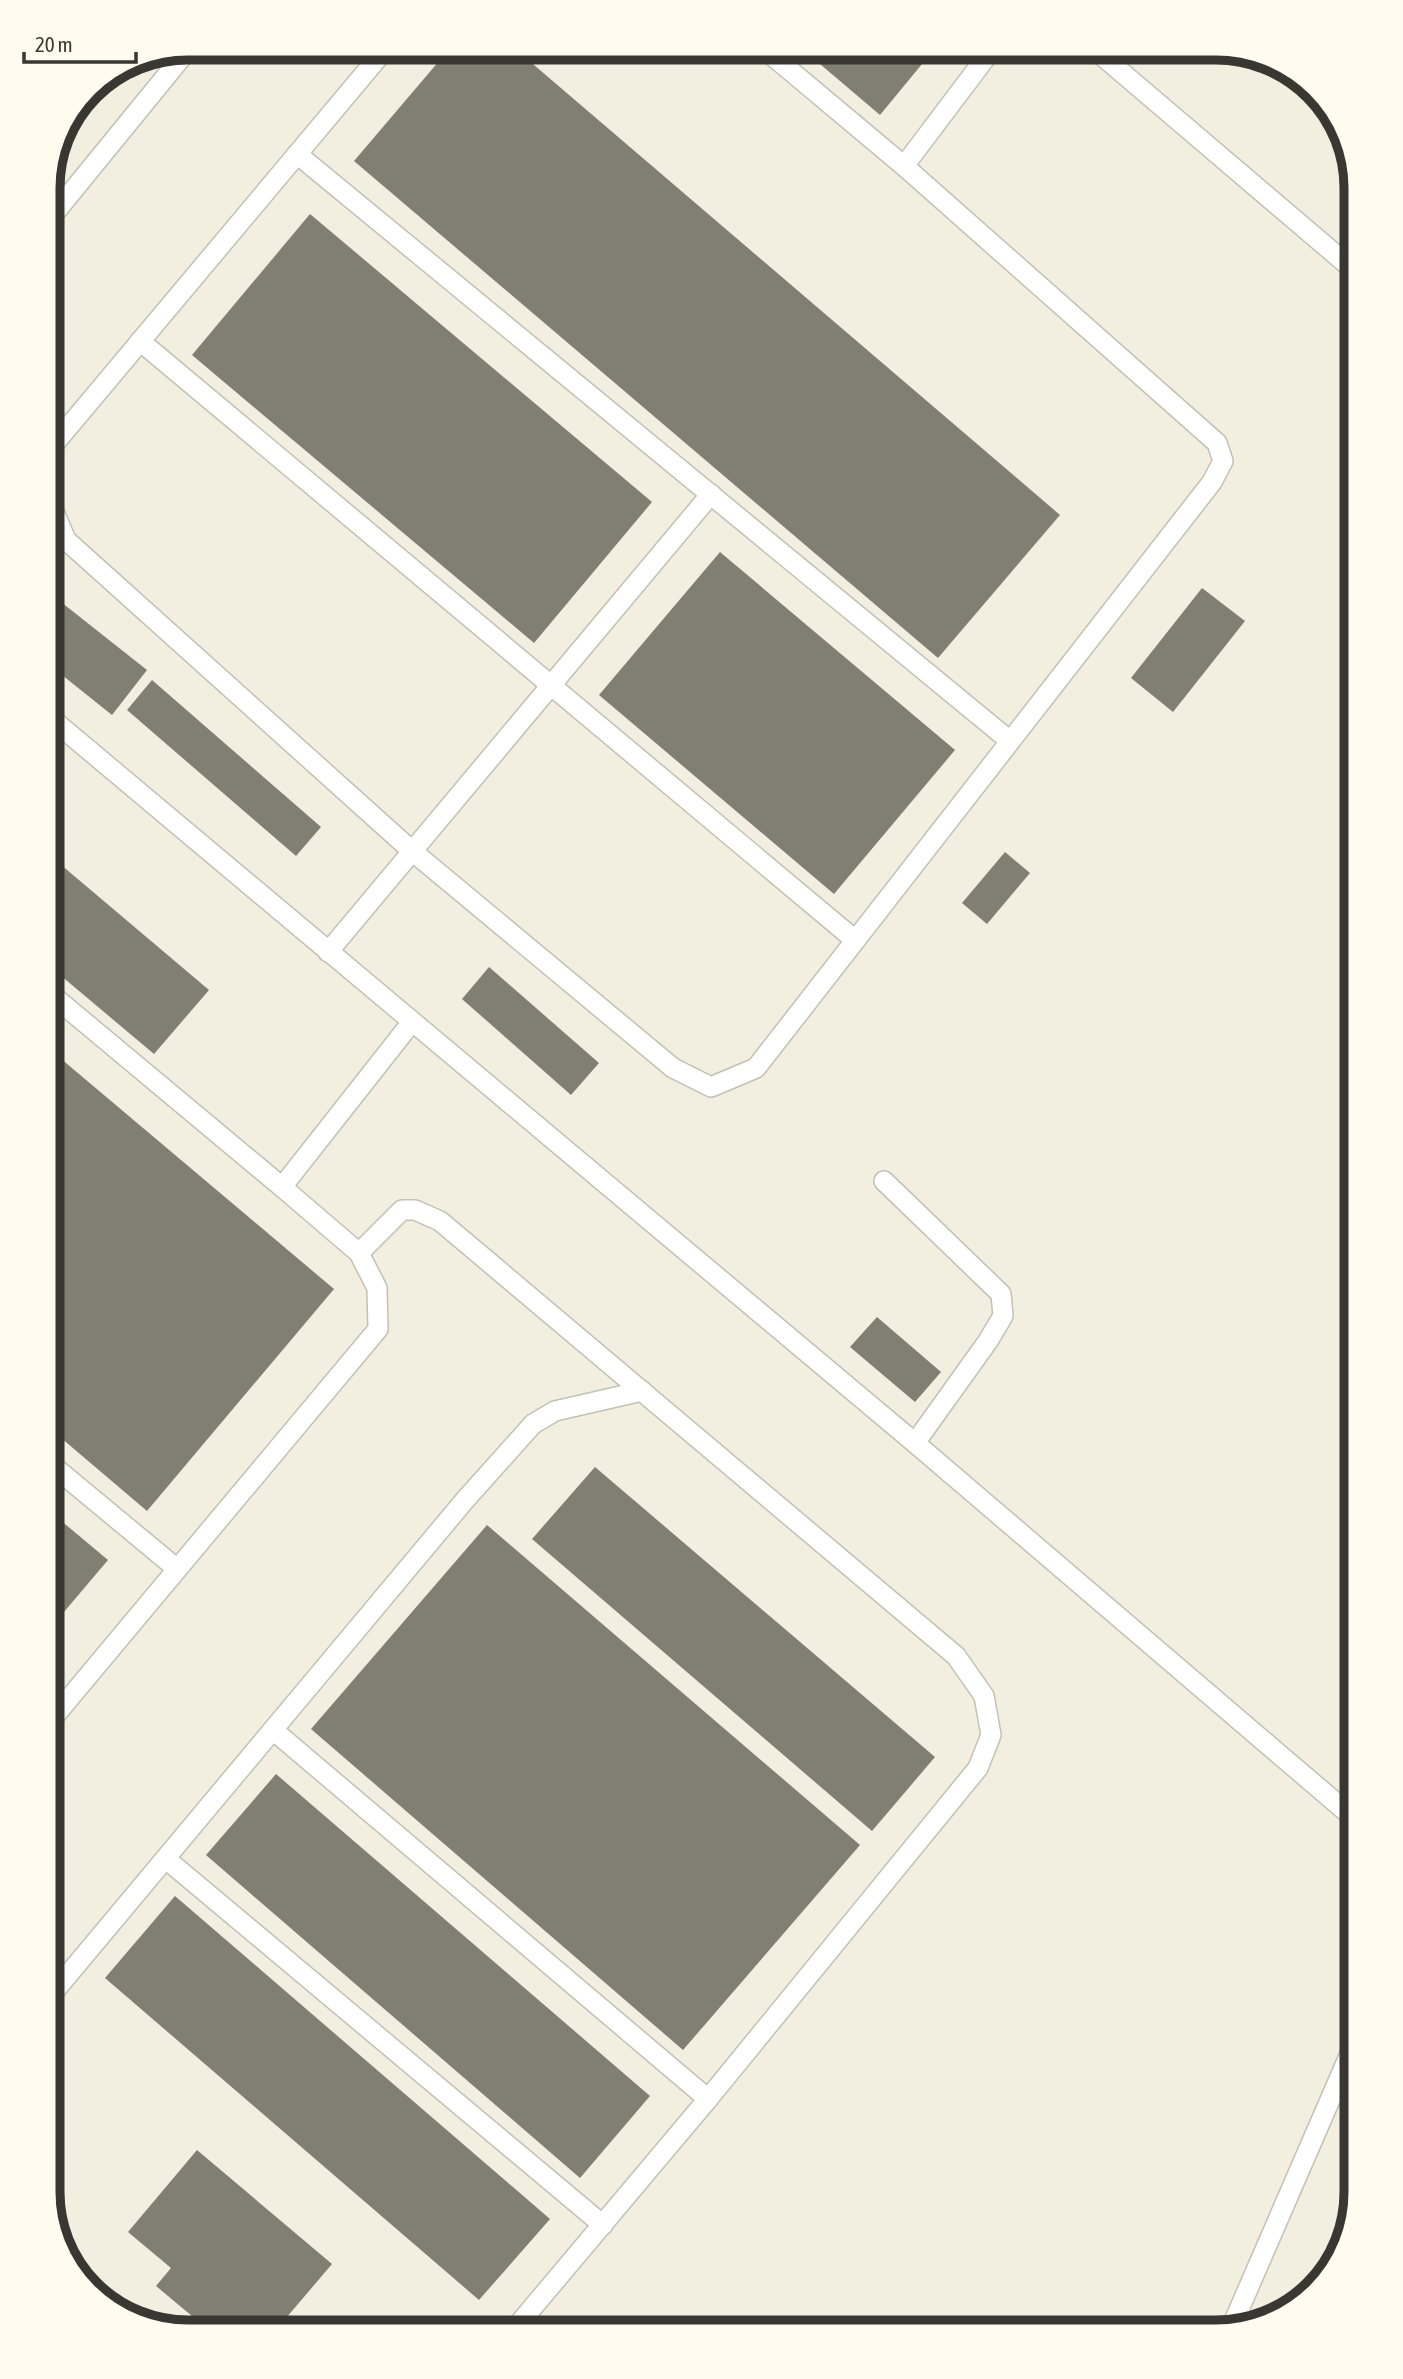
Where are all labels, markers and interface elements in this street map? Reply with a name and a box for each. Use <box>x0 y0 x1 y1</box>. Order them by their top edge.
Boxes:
scale bar <box>24 21 136 65</box>
text: 20 m <box>35 32 73 56</box>

